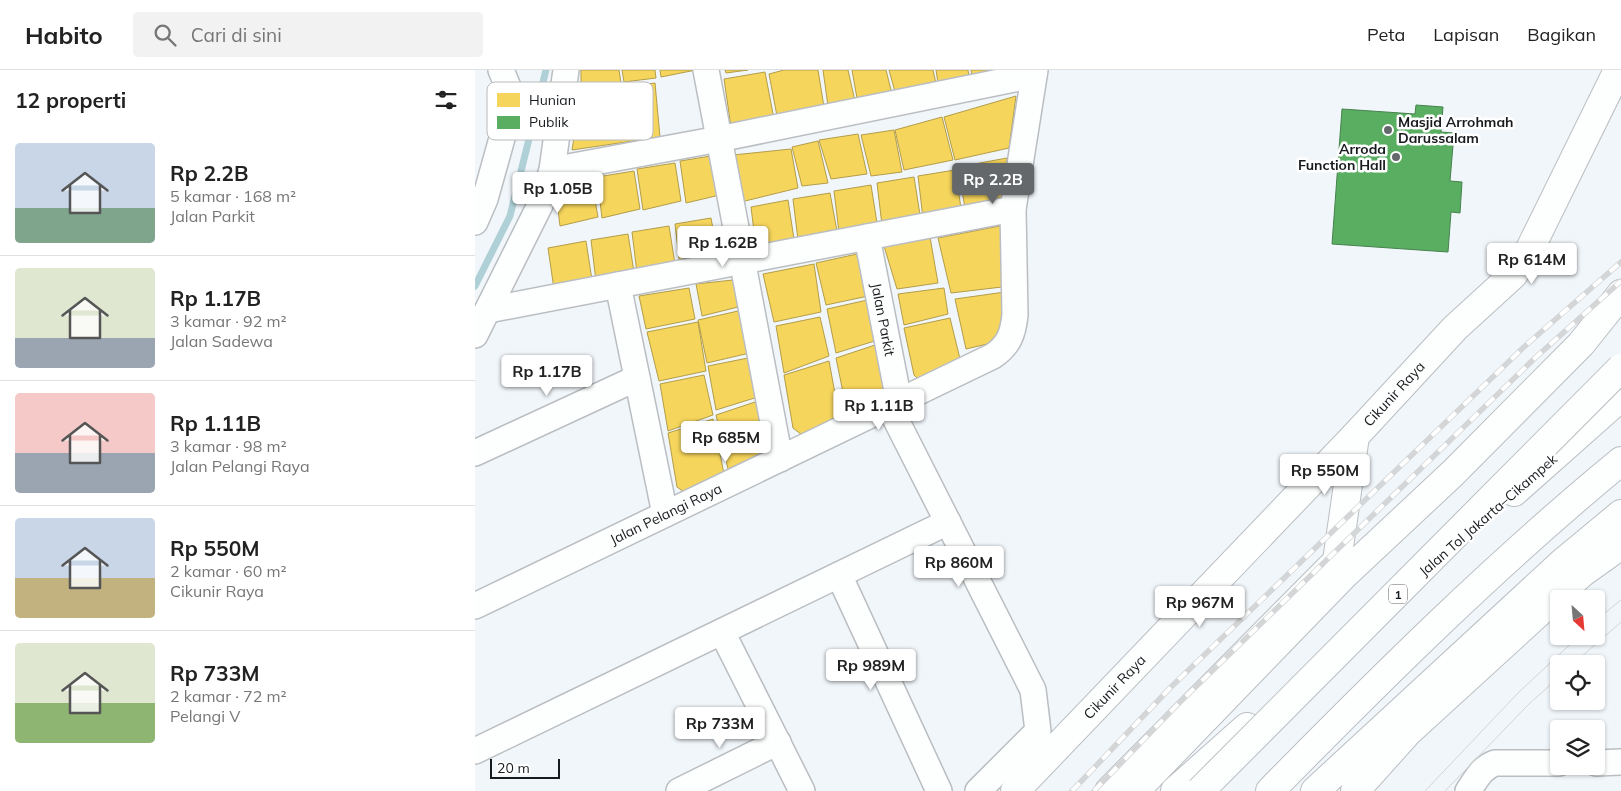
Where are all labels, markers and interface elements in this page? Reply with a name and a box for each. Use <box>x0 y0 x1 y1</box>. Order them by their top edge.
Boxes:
search box <box>133 12 483 57</box>
text: Habito <box>25 20 103 50</box>
icon: search <box>151 21 179 49</box>
text: Cari di sini <box>191 23 282 47</box>
text: Peta <box>1367 23 1405 46</box>
text: Lapisan <box>1433 23 1499 46</box>
text: Bagikan <box>1527 23 1596 46</box>
legend <box>487 82 653 140</box>
icon: filters <box>432 86 460 114</box>
text: 12 properti <box>15 87 126 113</box>
text: Hunian <box>529 91 576 109</box>
text: Publik <box>529 113 569 131</box>
place label: Masjid Arrohmah Darussalam <box>1398 113 1514 147</box>
marker: Masjid Arrohmah Darussalam <box>1382 124 1394 136</box>
place label: Arroda Function Hall <box>1298 140 1386 174</box>
marker: Arroda Function Hall <box>1390 151 1402 163</box>
text: Rp 2.2B <box>170 160 248 186</box>
pin: Rp 2.2B <box>947 162 1039 205</box>
icon: home <box>55 163 115 223</box>
text: Rp 2.2B <box>963 169 1023 189</box>
pin: Rp 1.05B <box>506 172 610 214</box>
text: Rp 1.05B <box>523 178 593 198</box>
text: 5 kamar · 168 m² <box>170 186 296 206</box>
text: Jalan Parkit <box>170 206 255 226</box>
pin: Rp 1.62B <box>671 226 775 268</box>
text: Rp 1.62B <box>688 232 758 252</box>
pin: Rp 614M <box>1486 242 1578 285</box>
text: Rp 614M <box>1498 249 1566 269</box>
street label: Jalan Parkit <box>867 281 899 358</box>
text: Rp 1.17B <box>170 285 261 311</box>
icon: home <box>55 288 115 348</box>
text: 3 kamar · 92 m² <box>170 311 287 331</box>
text: Jalan Sadewa <box>170 331 273 351</box>
pin: Rp 1.17B <box>495 354 599 397</box>
street label: Cikunir Raya <box>1359 358 1429 430</box>
text: Rp 1.17B <box>512 361 582 381</box>
pin: Rp 1.11B <box>827 388 931 431</box>
text: Rp 1.11B <box>844 395 914 415</box>
text: Rp 1.11B <box>170 410 261 436</box>
icon: home <box>55 413 115 473</box>
pin: Rp 685M <box>680 420 772 463</box>
text: Rp 685M <box>692 427 760 447</box>
text: 3 kamar · 98 m² <box>170 436 287 456</box>
street label: Jalan Tol Jakarta–Cikampek <box>1415 450 1561 580</box>
pin: Rp 550M <box>1279 454 1371 496</box>
text: Jalan Pelangi Raya <box>170 456 310 476</box>
text: Rp 550M <box>1291 460 1359 480</box>
street label: Jalan Pelangi Raya <box>607 479 725 549</box>
text: Rp 550M <box>170 535 260 561</box>
icon: home <box>55 538 115 598</box>
pin: Rp 860M <box>913 546 1005 588</box>
text: Rp 860M <box>925 552 993 572</box>
text: 2 kamar · 60 m² <box>170 561 287 581</box>
text: Cikunir Raya <box>170 581 264 601</box>
road number: 1 <box>1389 584 1407 604</box>
pin: Rp 967M <box>1154 586 1246 628</box>
north arrow <box>1550 590 1605 645</box>
map controls <box>1550 590 1605 775</box>
text: Rp 967M <box>1166 592 1234 612</box>
pin: Rp 989M <box>825 648 917 691</box>
street label: Cikunir Raya <box>1080 651 1150 723</box>
text: Rp 989M <box>837 655 905 675</box>
button: locate <box>1550 655 1605 710</box>
text: Rp 733M <box>170 660 260 686</box>
icon: home <box>55 663 115 723</box>
text: 2 kamar · 72 m² <box>170 686 287 706</box>
text: Pelangi V <box>170 706 240 726</box>
pin: Rp 733M <box>674 706 766 749</box>
text: Rp 733M <box>686 713 754 733</box>
button: layers <box>1550 720 1605 775</box>
scale bar <box>490 756 560 779</box>
text: 20 m <box>497 759 530 777</box>

